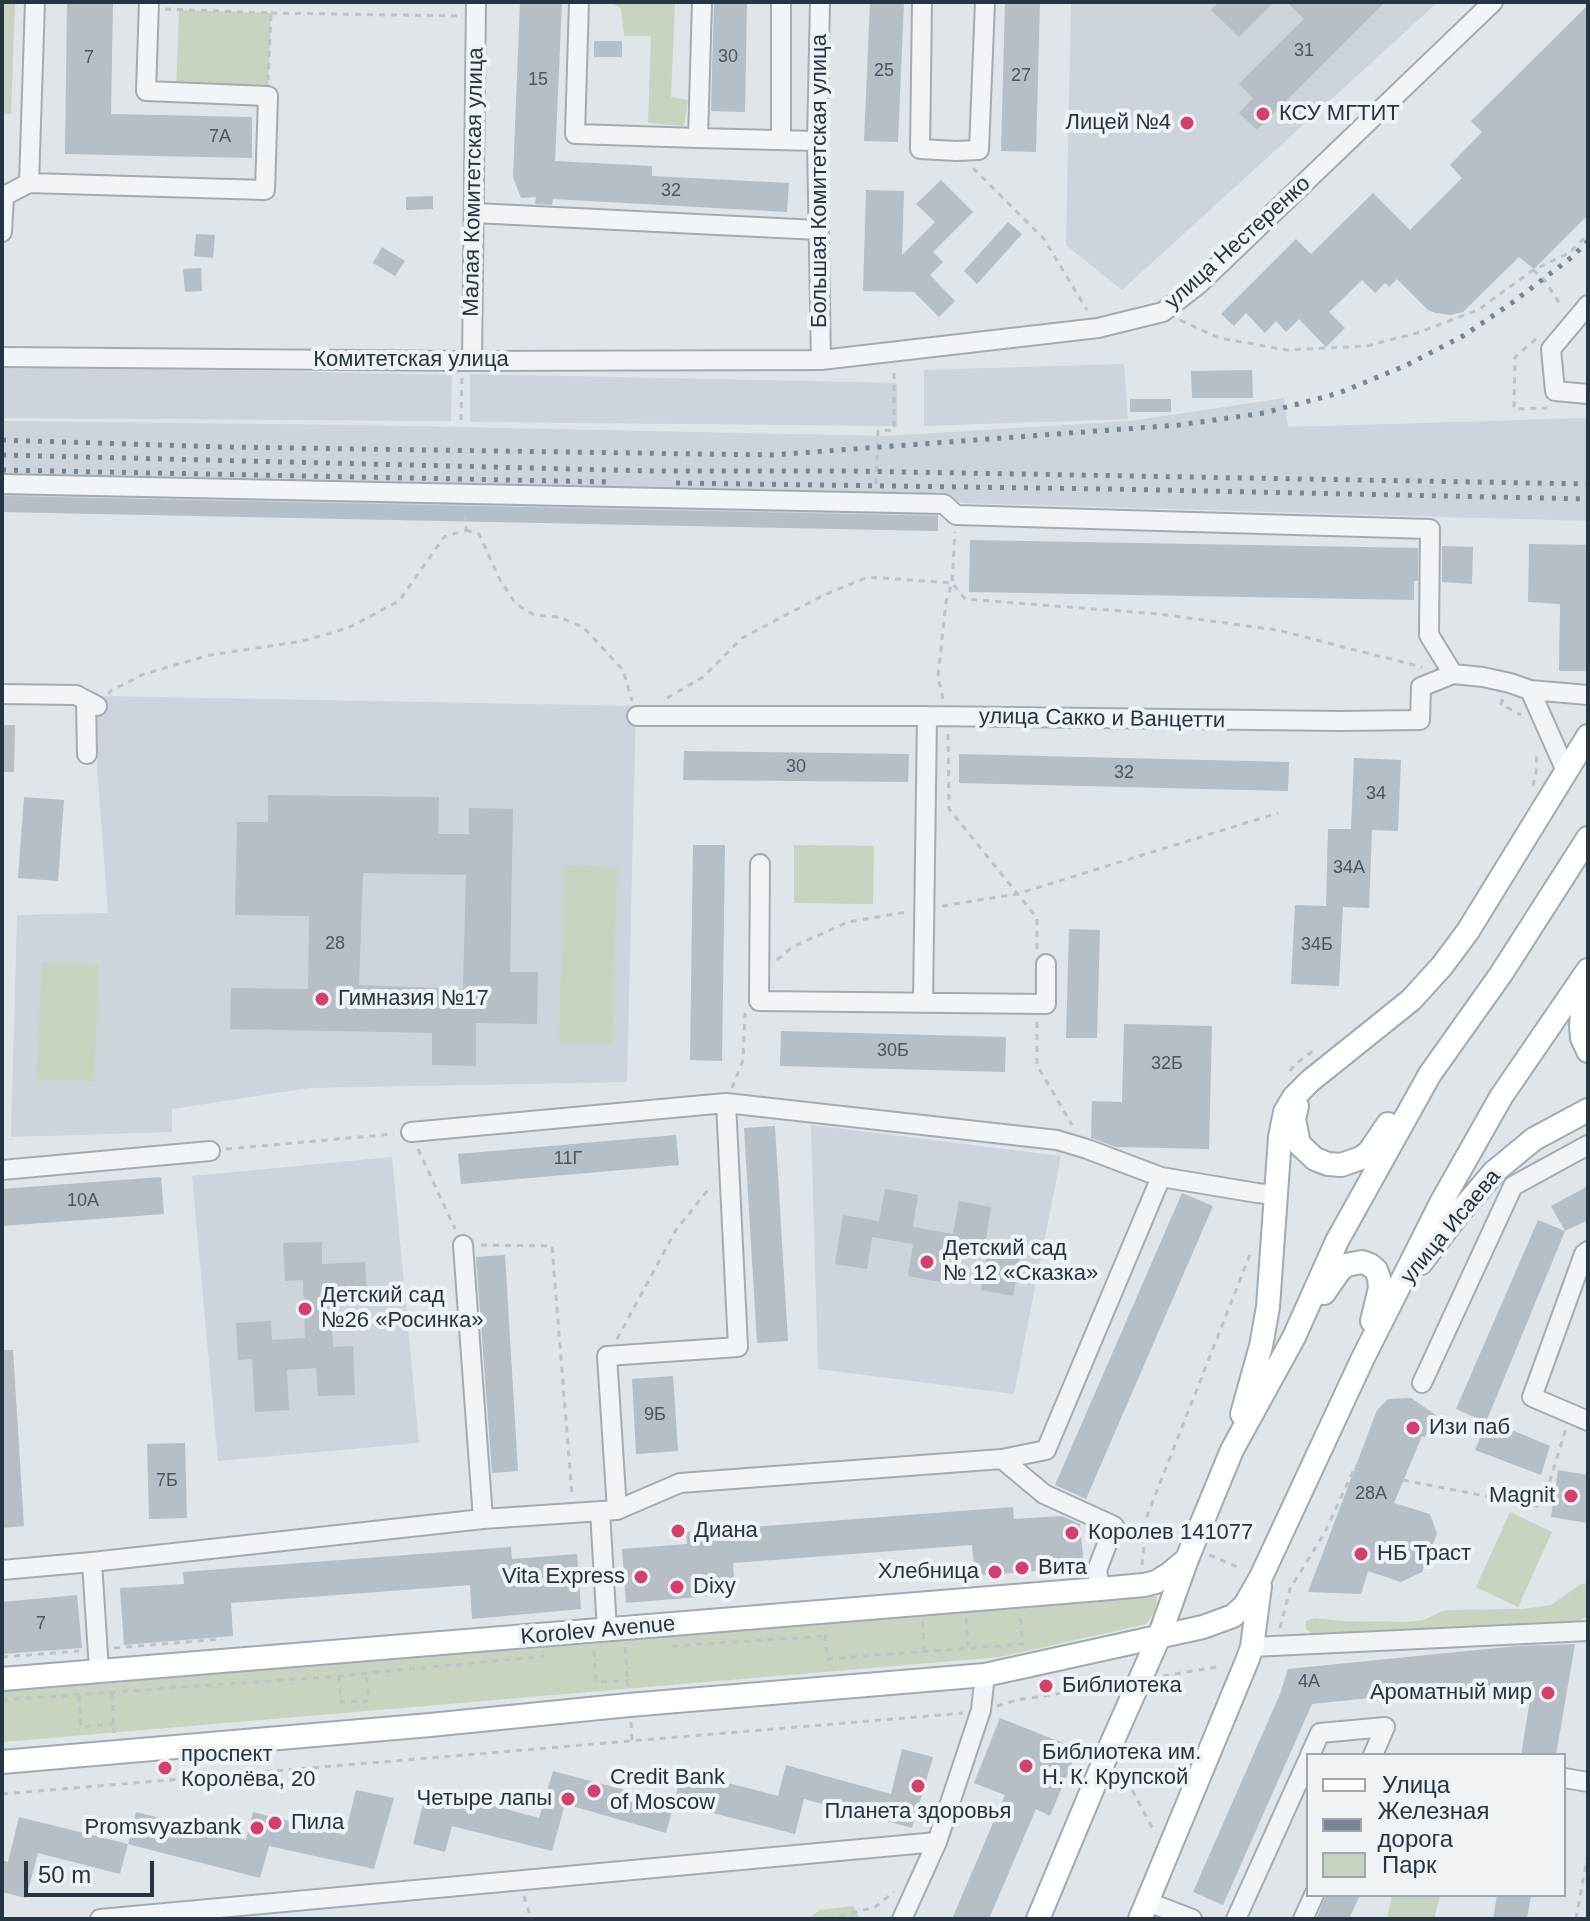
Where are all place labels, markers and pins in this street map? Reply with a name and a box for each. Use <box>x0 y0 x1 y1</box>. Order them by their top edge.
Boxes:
place label: КСУ МГТИТ <box>1279 101 1400 127</box>
marker: КСУ МГТИТ <box>1254 105 1272 123</box>
place label: Лицей №4 <box>1065 110 1171 136</box>
marker: Лицей №4 <box>1178 114 1196 132</box>
place label: Гимназия №17 <box>338 986 489 1012</box>
marker: Гимназия №17 <box>313 990 331 1008</box>
place label: Детский сад № 12 «Сказка» <box>943 1236 1098 1288</box>
marker: Детский сад № 12 «Сказка» <box>918 1253 936 1271</box>
place label: Детский сад №26 «Росинка» <box>321 1283 483 1334</box>
marker: Детский сад №26 «Росинка» <box>296 1300 314 1318</box>
place label: Изи паб <box>1429 1415 1510 1441</box>
marker: Изи паб <box>1404 1419 1422 1437</box>
place label: Magnit <box>1489 1483 1555 1509</box>
marker: Magnit <box>1562 1487 1580 1505</box>
place label: Диана <box>694 1518 758 1544</box>
place label: Королев 141077 <box>1088 1520 1253 1546</box>
marker: Диана <box>669 1522 687 1540</box>
marker: Королев 141077 <box>1063 1524 1081 1542</box>
place label: НБ Траст <box>1377 1541 1471 1567</box>
marker: НБ Траст <box>1352 1545 1370 1563</box>
place label: Вита <box>1038 1555 1087 1581</box>
place label: Хлебница <box>878 1559 979 1585</box>
marker: Вита <box>1013 1559 1031 1577</box>
marker: Хлебница <box>986 1563 1004 1581</box>
place label: Vita Express <box>502 1564 625 1590</box>
marker: Vita Express <box>632 1568 650 1586</box>
place label: Dixy <box>693 1574 736 1600</box>
marker: Dixy <box>668 1578 686 1596</box>
place label: Библиотека <box>1062 1673 1182 1699</box>
marker: Библиотека <box>1037 1677 1055 1695</box>
place label: Ароматный мир <box>1370 1680 1532 1706</box>
marker: Ароматный мир <box>1539 1684 1557 1702</box>
place label: Библиотека им. Н. К. Крупской <box>1042 1740 1201 1792</box>
place label: проспект Королёва, 20 <box>181 1742 315 1794</box>
marker: Библиотека им. Н. К. Крупской <box>1017 1757 1035 1775</box>
marker: проспект Королёва, 20 <box>156 1759 174 1777</box>
place label: Credit Bank of Moscow <box>610 1765 725 1816</box>
marker: Планета здоровья <box>909 1777 927 1795</box>
marker: Credit Bank of Moscow <box>585 1782 603 1800</box>
place label: Четыре лапы <box>417 1786 552 1812</box>
marker: Четыре лапы <box>559 1790 577 1808</box>
place label: Планета здоровья <box>825 1799 1011 1825</box>
place label: Пила <box>291 1810 344 1836</box>
marker: Пила <box>266 1814 284 1832</box>
place label: Promsvyazbank <box>84 1815 241 1841</box>
marker: Promsvyazbank <box>248 1819 266 1837</box>

